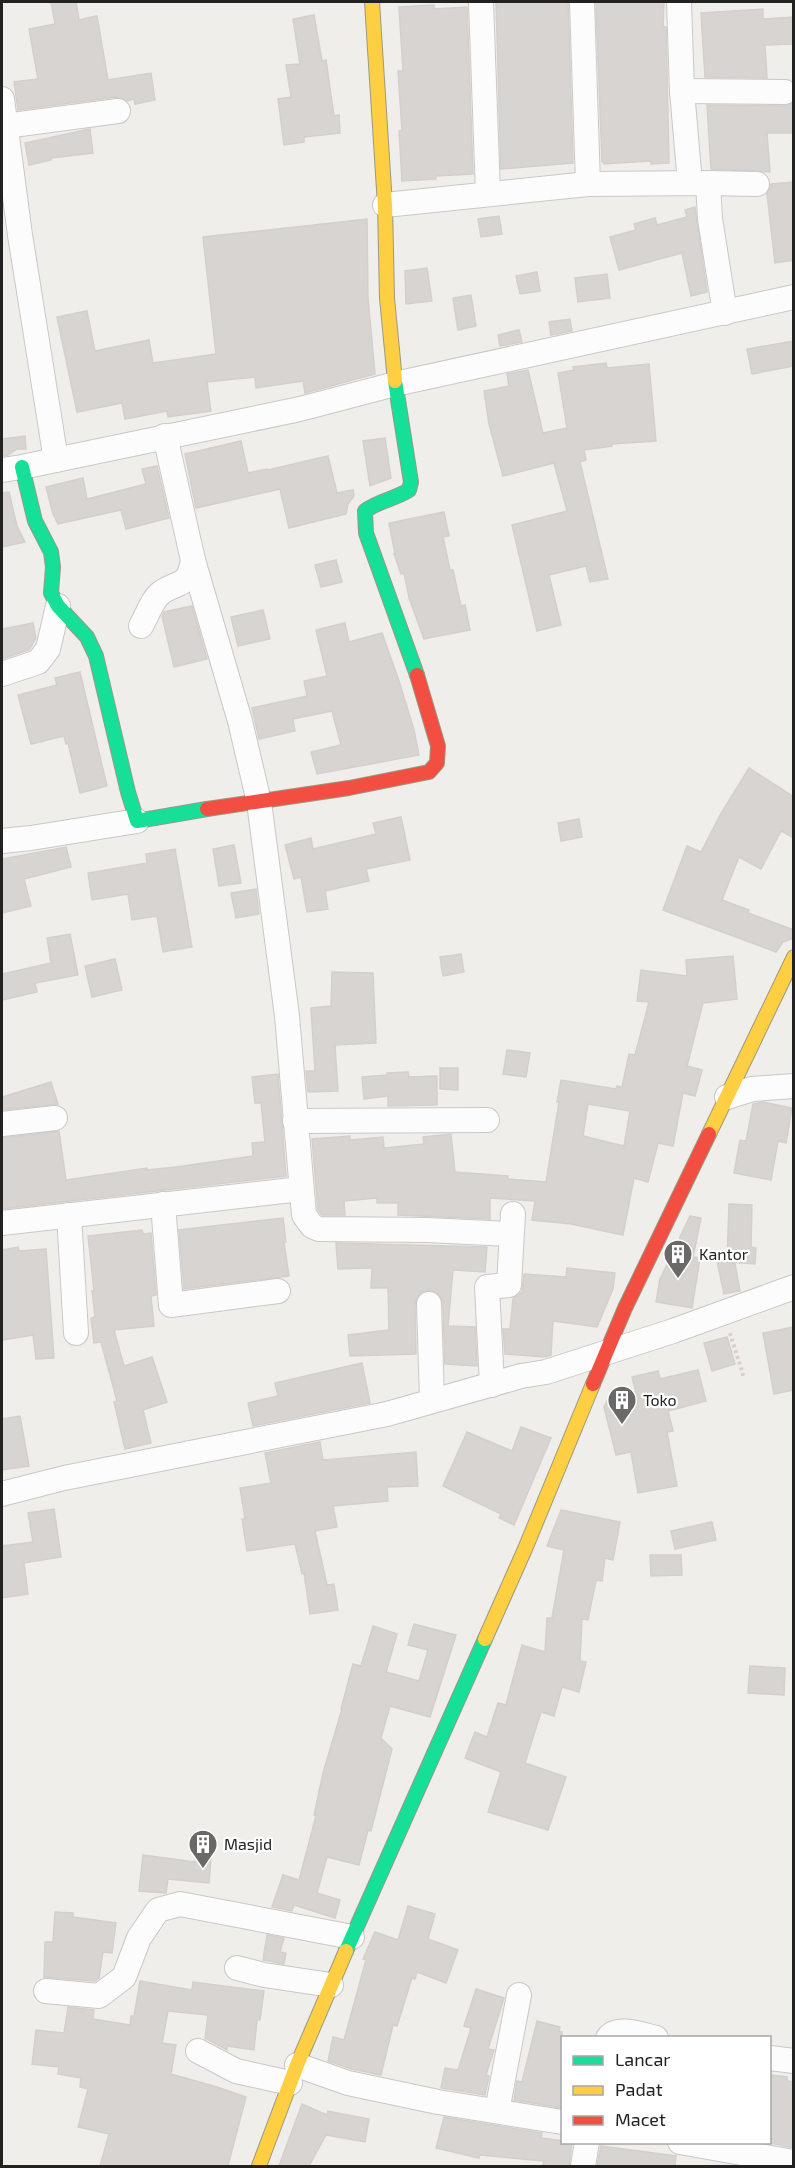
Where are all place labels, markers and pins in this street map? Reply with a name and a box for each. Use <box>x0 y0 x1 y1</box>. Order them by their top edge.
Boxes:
building icon: Kantor <box>662 1238 694 1280</box>
place label: Kantor <box>699 1244 749 1263</box>
building icon: Toko <box>606 1384 638 1426</box>
place label: Toko <box>643 1390 677 1409</box>
building icon: Masjid <box>187 1828 219 1870</box>
place label: Masjid <box>224 1834 272 1854</box>

